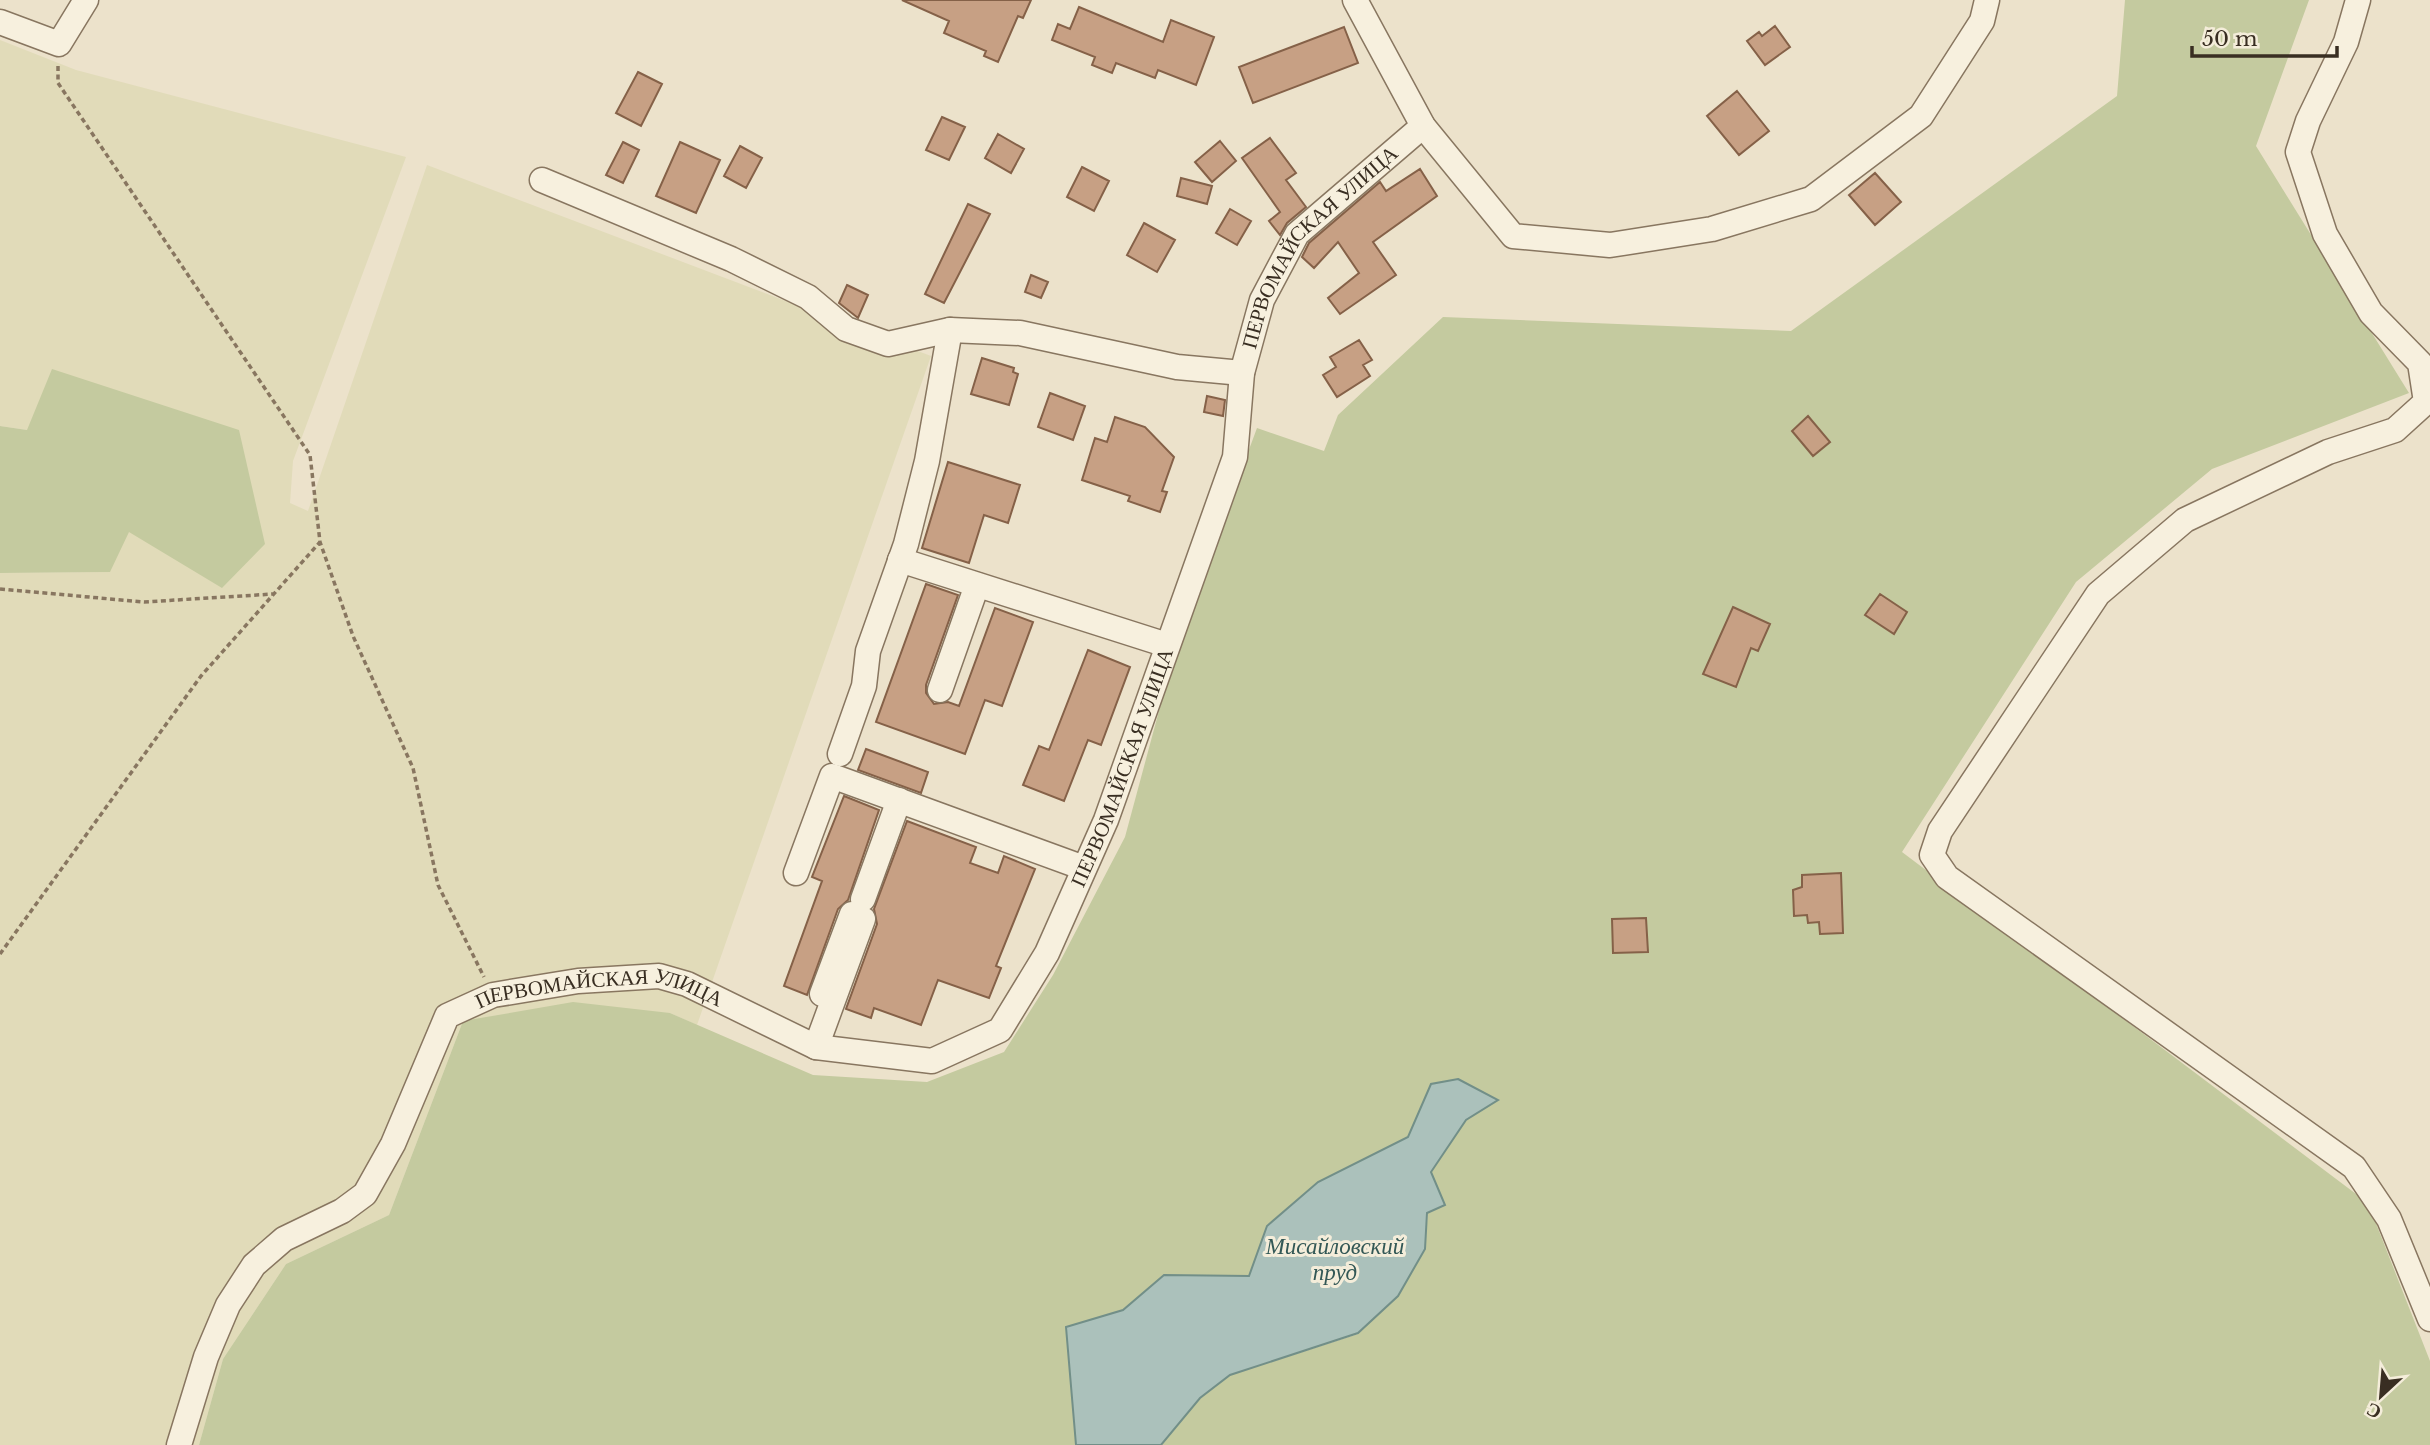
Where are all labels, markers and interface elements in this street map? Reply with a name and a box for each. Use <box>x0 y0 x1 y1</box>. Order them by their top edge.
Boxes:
scale bar <box>2192 14 2337 58</box>
text: 50 m <box>2202 26 2258 52</box>
street label: ПЕРВОМАЙСКАЯ УЛИЦА <box>1236 140 1404 352</box>
street label: ПЕРВОМАЙСКАЯ УЛИЦА <box>1065 644 1179 891</box>
text: ПЕРВОМАЙСКАЯ УЛИЦА <box>471 962 728 1014</box>
street label: ПЕРВОМАЙСКАЯ УЛИЦА <box>473 993 727 1019</box>
water label: Мисайловский пруд <box>1265 1232 1405 1286</box>
north arrow <box>2346 1361 2416 1431</box>
text: С <box>2363 1397 2385 1424</box>

